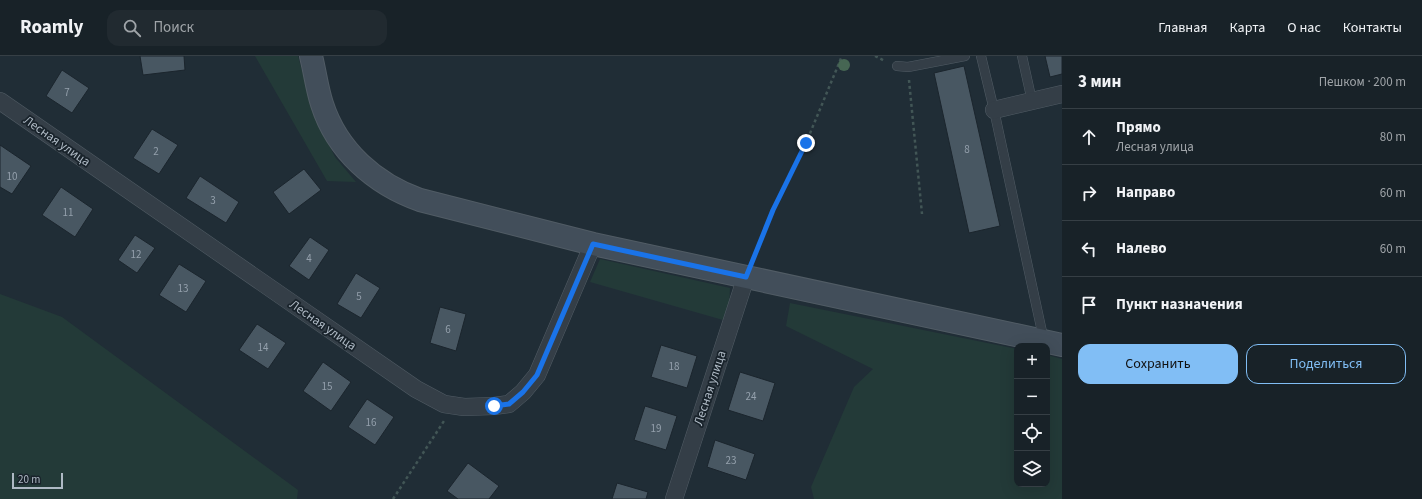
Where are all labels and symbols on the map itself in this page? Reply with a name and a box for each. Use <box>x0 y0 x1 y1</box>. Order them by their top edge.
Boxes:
house number: 7 <box>64 85 70 100</box>
street label: Лесная улица <box>20 111 94 171</box>
route end <box>797 134 815 152</box>
house number: 8 <box>964 142 970 157</box>
house number: 2 <box>153 144 159 159</box>
house number: 10 <box>7 169 17 184</box>
house number: 3 <box>210 193 216 208</box>
house number: 11 <box>63 205 73 220</box>
house number: 12 <box>131 247 141 262</box>
house number: 4 <box>306 251 312 266</box>
house number: 13 <box>178 281 188 296</box>
house number: 5 <box>356 289 362 304</box>
street label: Лесная улица <box>286 295 360 355</box>
house number: 6 <box>445 322 451 337</box>
house number: 14 <box>258 340 269 355</box>
street label: Лесная улица <box>689 348 731 428</box>
house number: 18 <box>669 359 680 374</box>
house number: 15 <box>322 379 332 394</box>
house number: 24 <box>746 389 757 404</box>
route start <box>485 397 503 415</box>
house number: 16 <box>366 415 377 430</box>
house number: 19 <box>651 421 661 436</box>
house number: 23 <box>726 453 736 468</box>
scale bar <box>12 471 63 490</box>

